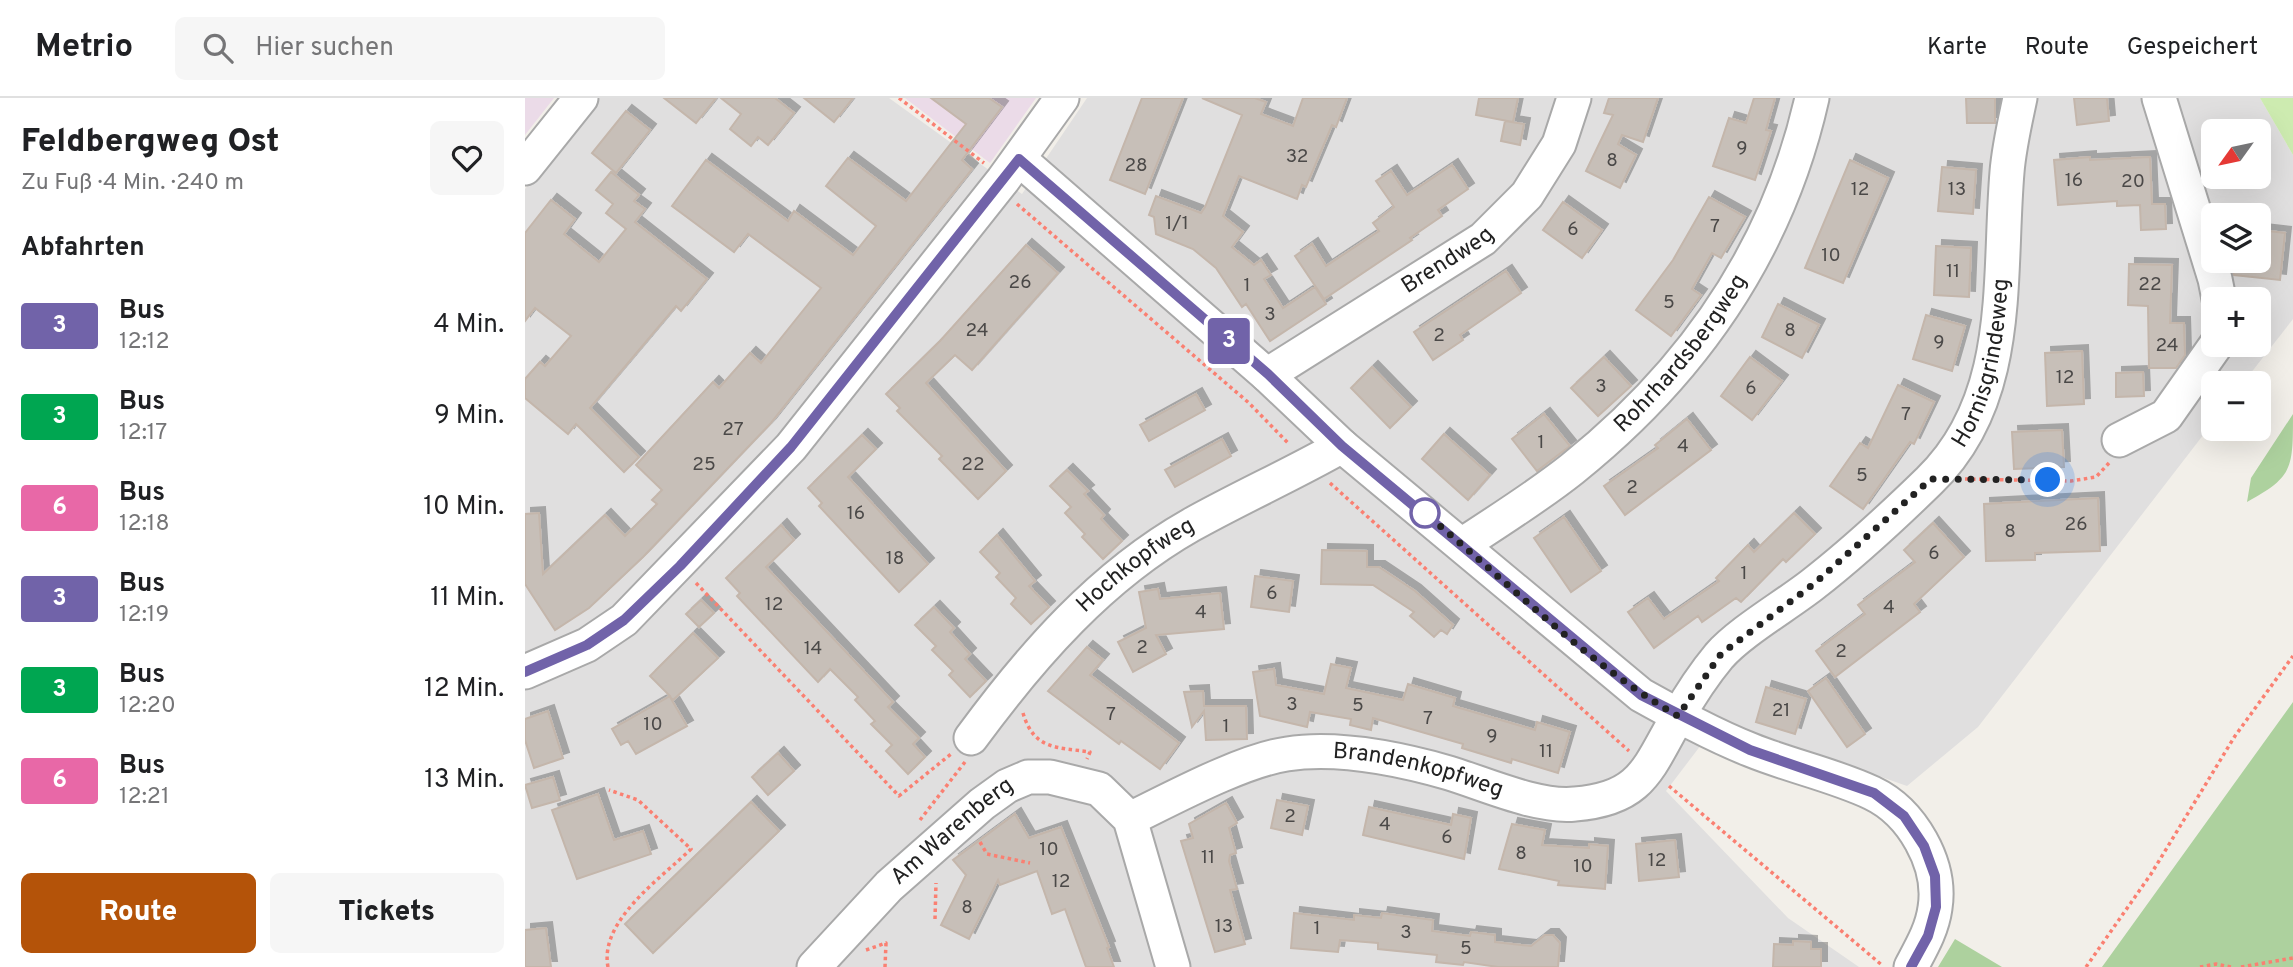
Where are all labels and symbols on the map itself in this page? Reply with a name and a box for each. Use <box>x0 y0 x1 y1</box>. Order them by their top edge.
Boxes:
north arrow <box>2201 119 2271 189</box>
house number: 9 <box>1736 137 1748 161</box>
house number: 32 <box>1286 145 1308 169</box>
house number: 8 <box>1606 149 1618 173</box>
house number: 28 <box>1124 154 1148 178</box>
house number: 16 <box>2065 169 2083 193</box>
house number: 20 <box>2121 170 2145 194</box>
house number: 12 <box>1851 178 1869 202</box>
house number: 13 <box>1948 178 1966 202</box>
house number: 1/1 <box>1165 212 1189 236</box>
house number: 7 <box>1710 215 1720 239</box>
house number: 6 <box>1567 218 1579 242</box>
street label: Brendweg <box>1396 221 1501 301</box>
house number: 10 <box>1821 244 1841 268</box>
house number: 11 <box>1946 260 1960 284</box>
street label: Rohrhardsbergweg <box>1608 269 1754 439</box>
house number: 26 <box>1009 271 1031 295</box>
house number: 22 <box>2138 273 2162 297</box>
house number: 1 <box>1243 274 1251 298</box>
street label: Hornisgrindeweg <box>1946 277 2016 453</box>
house number: 5 <box>1663 291 1675 315</box>
house number: 3 <box>1264 303 1276 327</box>
line badge: 3 <box>1206 318 1252 364</box>
house number: 24 <box>965 319 989 343</box>
house number: 8 <box>1784 319 1796 343</box>
house number: 2 <box>1433 324 1445 348</box>
house number: 9 <box>1933 331 1945 355</box>
house number: 24 <box>2155 334 2179 358</box>
house number: 12 <box>2056 366 2074 390</box>
house number: 3 <box>1595 375 1607 399</box>
house number: 6 <box>1745 377 1757 401</box>
house number: 7 <box>1901 403 1911 427</box>
house number: 27 <box>722 418 744 442</box>
house number: 1 <box>1537 431 1545 455</box>
house number: 4 <box>1677 435 1689 459</box>
house number: 25 <box>692 453 716 477</box>
house number: 22 <box>961 453 985 477</box>
your location <box>2030 462 2065 497</box>
house number: 5 <box>1856 464 1868 488</box>
house number: 2 <box>1626 476 1638 500</box>
unlabelled marker <box>1410 498 1440 528</box>
house number: 16 <box>847 502 865 526</box>
street label: Hochkopfweg <box>1071 511 1200 620</box>
house number: 26 <box>2065 513 2087 537</box>
house number: 8 <box>2004 520 2016 544</box>
house number: 6 <box>1928 542 1940 566</box>
house number: 18 <box>886 547 904 571</box>
house number: 1 <box>1740 562 1748 586</box>
house number: 6 <box>1266 582 1278 606</box>
house number: 12 <box>765 593 783 617</box>
house number: 4 <box>1883 596 1895 620</box>
house number: 4 <box>1195 601 1207 625</box>
house number: 2 <box>1136 636 1148 660</box>
house number: 14 <box>804 637 822 661</box>
house number: 2 <box>1835 640 1847 664</box>
house number: 3 <box>1286 693 1298 717</box>
house number: 5 <box>1352 694 1364 718</box>
house number: 21 <box>1772 699 1790 723</box>
house number: 7 <box>1106 703 1116 727</box>
house number: 7 <box>1423 707 1433 731</box>
house number: 10 <box>643 713 663 737</box>
house number: 1 <box>1222 715 1230 739</box>
house number: 9 <box>1486 725 1498 749</box>
street label: Brandenkopfweg <box>1332 737 1507 805</box>
house number: 11 <box>1539 740 1553 764</box>
street label: Am Warenberg <box>885 771 1020 892</box>
house number: 2 <box>1284 805 1296 829</box>
house number: 4 <box>1379 813 1391 837</box>
house number: 6 <box>1441 826 1453 850</box>
house number: 10 <box>1039 838 1059 862</box>
house number: 8 <box>1515 842 1527 866</box>
house number: 11 <box>1201 846 1215 870</box>
house number: 12 <box>1648 849 1666 873</box>
house number: 10 <box>1573 855 1593 879</box>
house number: 12 <box>1052 870 1070 894</box>
house number: 8 <box>961 896 973 920</box>
house number: 13 <box>1215 915 1233 939</box>
house number: 1 <box>1313 917 1321 941</box>
house number: 3 <box>1400 921 1412 945</box>
house number: 5 <box>1460 937 1472 961</box>

